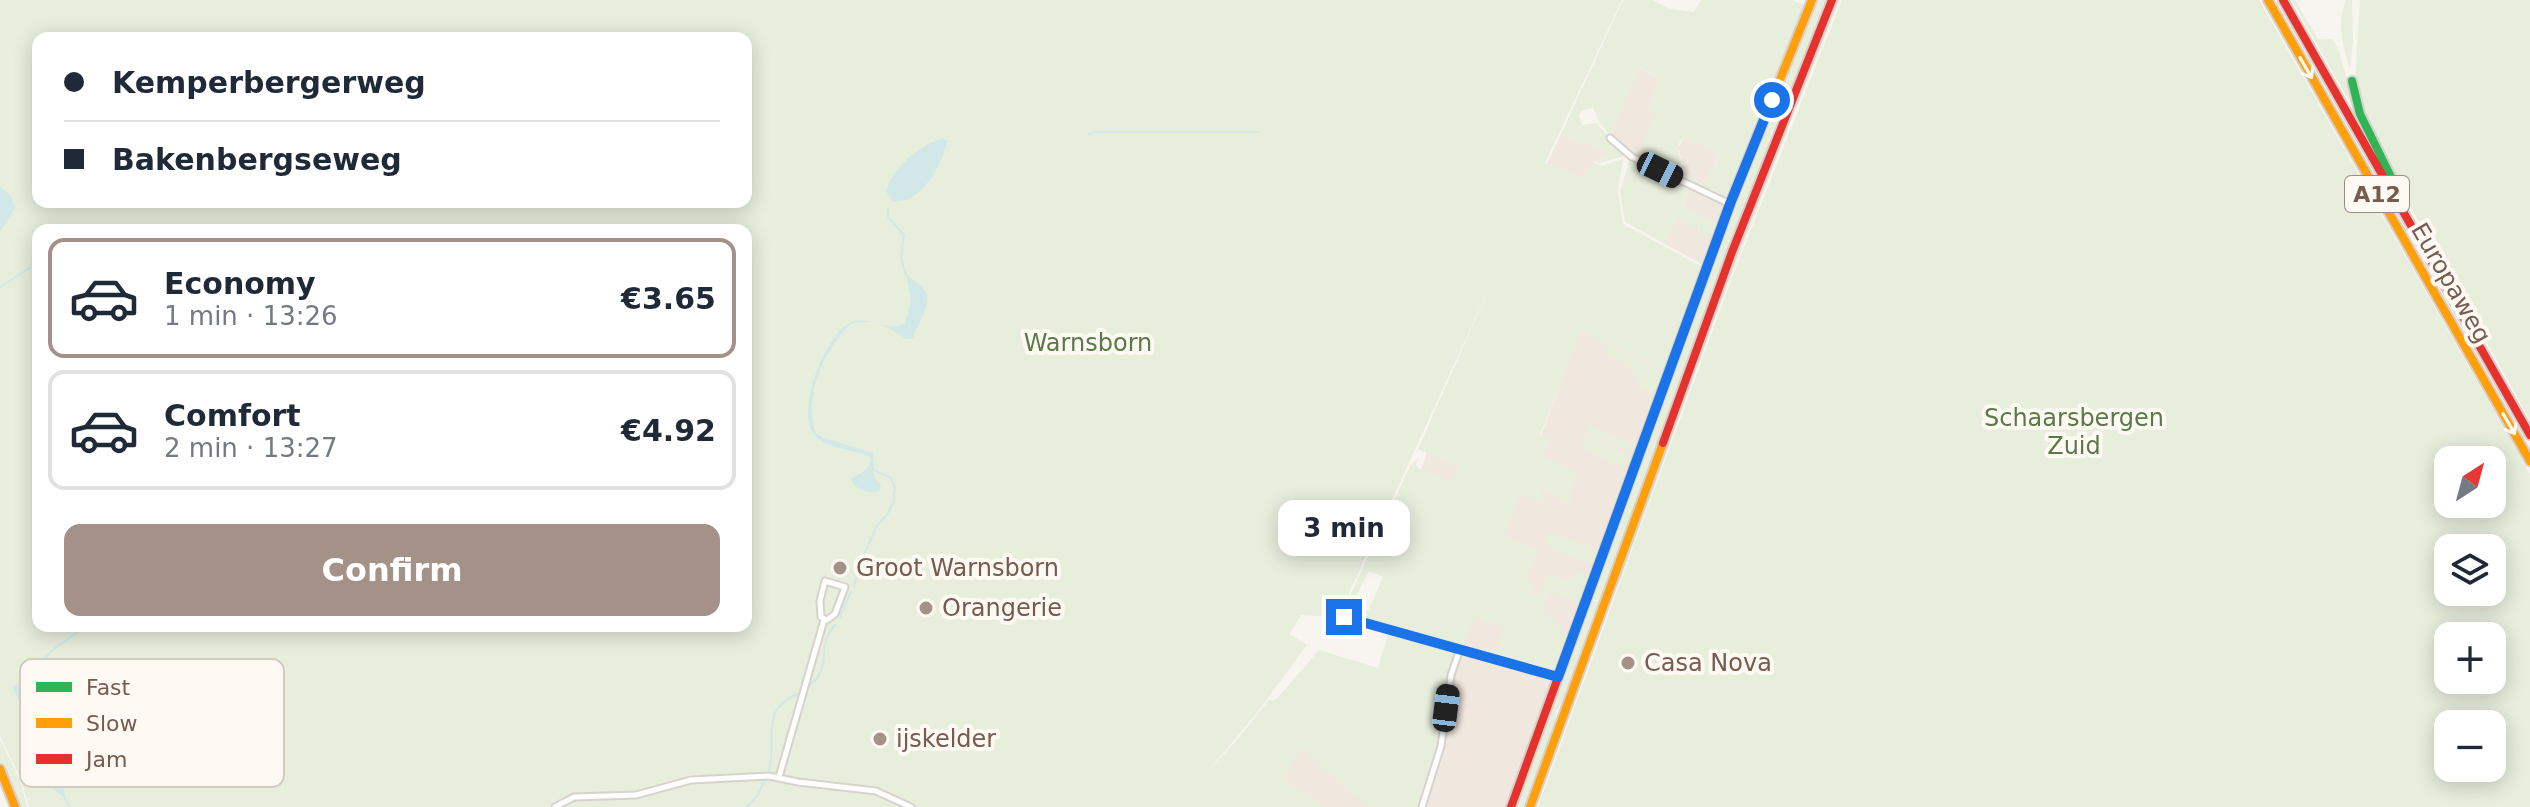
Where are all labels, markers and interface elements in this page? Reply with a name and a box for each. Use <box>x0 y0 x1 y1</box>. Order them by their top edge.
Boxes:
one-way arrow <box>2298 56 2314 79</box>
text: Kemperbergerweg <box>112 65 426 100</box>
route start <box>1754 82 1790 118</box>
text: Bakenbergseweg <box>112 142 402 177</box>
car <box>1633 149 1687 191</box>
road number: A12 <box>2345 176 2409 212</box>
street label: Europaweg <box>2405 218 2497 348</box>
icon: car <box>68 262 140 334</box>
text: Economy <box>164 266 316 301</box>
text: €3.65 <box>621 281 716 316</box>
text: 1 min · 13:26 <box>164 301 338 331</box>
park label: Warnsborn <box>1024 329 1152 357</box>
icon: car <box>68 394 140 466</box>
text: Comfort <box>164 398 301 433</box>
park label: Schaarsbergen Zuid <box>1984 404 2164 460</box>
one-way arrow <box>2502 412 2517 436</box>
text: €4.92 <box>621 413 716 448</box>
text: 2 min · 13:27 <box>164 433 338 463</box>
north arrow <box>2434 446 2506 518</box>
map controls <box>2434 446 2506 782</box>
callout: 3 min <box>1278 501 1410 557</box>
text: 3 min <box>1303 513 1385 543</box>
button: Confirm <box>64 524 720 616</box>
button: layers <box>2434 534 2506 606</box>
place label: Groot Warnsborn <box>856 554 1059 582</box>
marker: Groot Warnsborn <box>831 559 849 577</box>
place label: Orangerie <box>942 594 1062 622</box>
marker: Orangerie <box>917 599 935 617</box>
route end <box>1326 599 1362 635</box>
button: + <box>2434 622 2506 694</box>
place label: Casa Nova <box>1644 649 1772 677</box>
marker: Casa Nova <box>1619 654 1637 672</box>
legend <box>20 659 284 787</box>
text: Fast <box>86 675 131 700</box>
car <box>1431 683 1461 733</box>
button: − <box>2434 710 2506 782</box>
text: Slow <box>86 711 138 736</box>
place label: ijskelder <box>896 725 996 753</box>
marker: ijskelder <box>871 730 889 748</box>
text: Jam <box>84 747 127 772</box>

